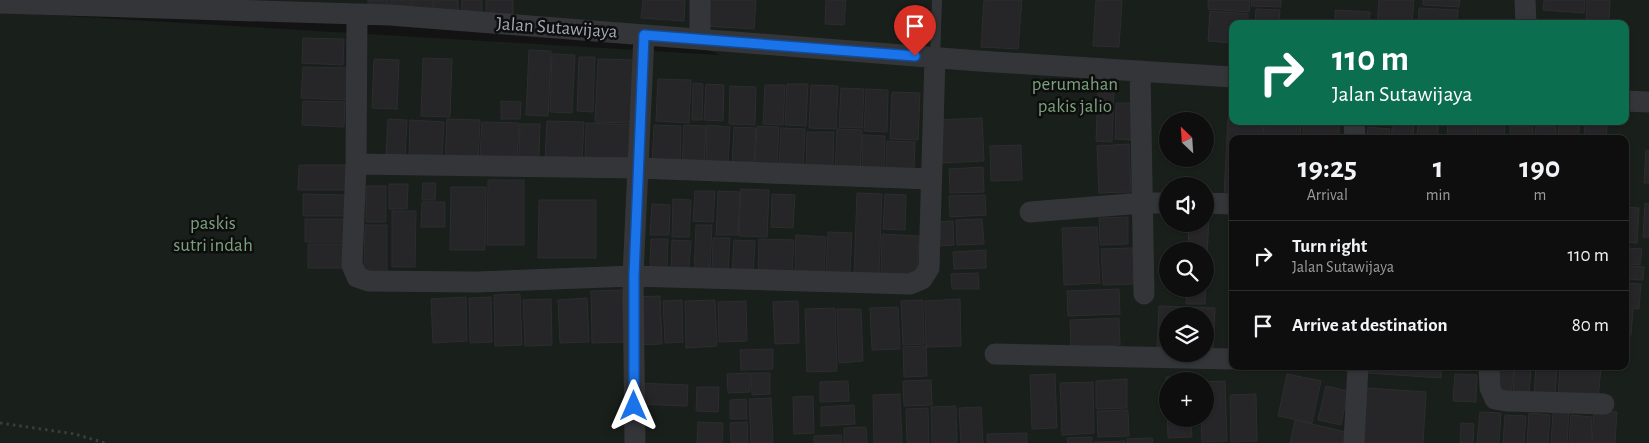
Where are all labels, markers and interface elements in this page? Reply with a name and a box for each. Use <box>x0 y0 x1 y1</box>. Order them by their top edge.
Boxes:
pin <box>894 5 936 56</box>
icon: arrive <box>901 12 929 40</box>
street label: Jalan Sutawijaya <box>496 14 618 42</box>
icon: right <box>1249 40 1314 105</box>
text: 110 m <box>1332 42 1409 77</box>
park label: perumahan pakis jalio <box>1032 75 1118 116</box>
text: Jalan Sutawijaya <box>1332 83 1472 105</box>
north arrow <box>1159 112 1214 168</box>
map controls <box>1159 112 1214 427</box>
text: 19:25 <box>1298 153 1357 183</box>
text: 1 <box>1433 153 1444 183</box>
text: 190 <box>1519 153 1560 183</box>
button: sound <box>1159 177 1214 232</box>
text: Arrival <box>1307 187 1348 203</box>
text: min <box>1426 187 1451 203</box>
text: m <box>1533 187 1546 203</box>
park label: paskis sutri indah <box>173 214 253 255</box>
text: Turn right <box>1292 237 1367 256</box>
button: search <box>1159 242 1214 297</box>
icon: right <box>1249 242 1277 270</box>
text: 110 m <box>1568 246 1609 265</box>
text: Jalan Sutawijaya <box>1292 259 1394 275</box>
button: layers <box>1159 307 1214 362</box>
icon: arrive <box>1249 312 1277 340</box>
text: Arrive at destination <box>1292 316 1448 335</box>
text: 80 m <box>1572 316 1609 335</box>
button: + <box>1159 372 1214 427</box>
position arrow <box>607 379 659 431</box>

